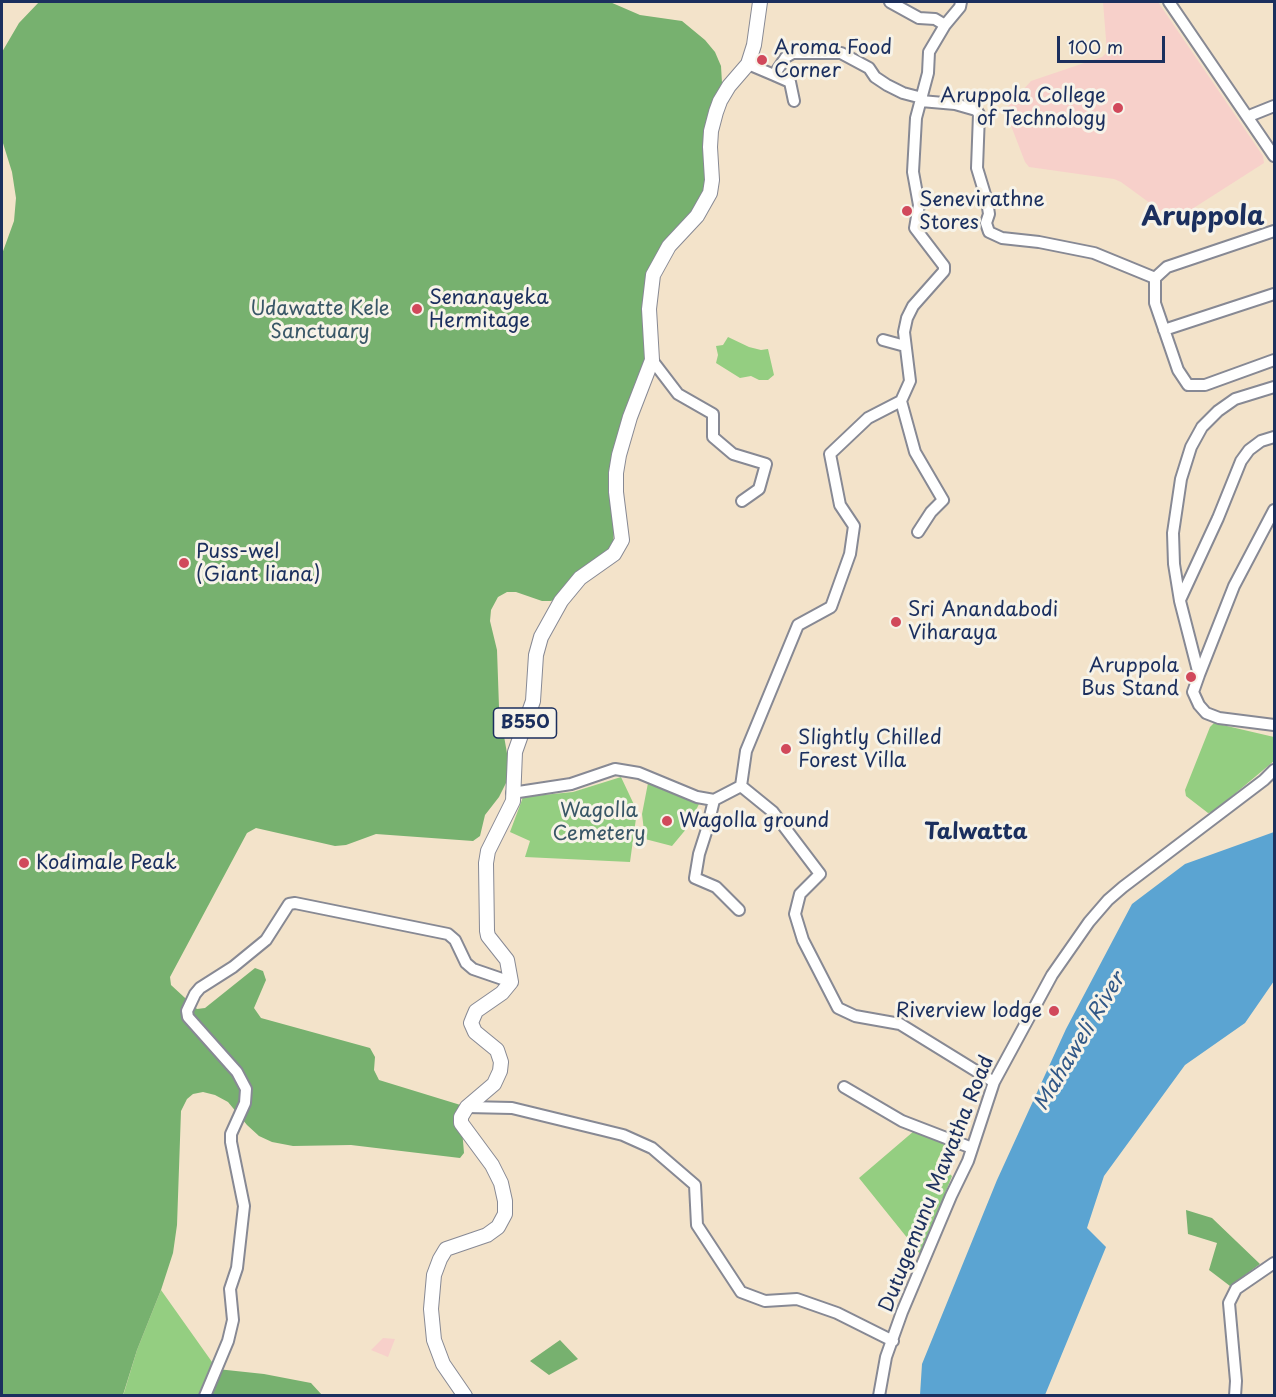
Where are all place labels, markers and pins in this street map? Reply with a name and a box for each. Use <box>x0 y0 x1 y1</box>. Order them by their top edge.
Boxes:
place label: Aroma Food Corner <box>774 36 892 83</box>
marker: Aroma Food Corner <box>755 53 769 67</box>
place label: Aruppola College of Technology <box>940 84 1106 131</box>
marker: Aruppola College of Technology <box>1111 101 1125 115</box>
place label: Senevirathne Stores <box>919 188 1045 235</box>
marker: Senevirathne Stores <box>900 204 914 218</box>
place label: Senanayeka Hermitage <box>429 286 549 333</box>
marker: Senanayeka Hermitage <box>410 302 424 316</box>
place label: Puss-wel (Giant liana) <box>196 540 321 587</box>
marker: Puss-wel (Giant liana) <box>177 556 191 570</box>
place label: Sri Anandabodi Viharaya <box>908 598 1058 645</box>
marker: Sri Anandabodi Viharaya <box>889 615 903 629</box>
place label: Aruppola Bus Stand <box>1081 654 1179 701</box>
marker: Aruppola Bus Stand <box>1184 670 1198 684</box>
place label: Slightly Chilled Forest Villa <box>798 726 942 773</box>
marker: Slightly Chilled Forest Villa <box>779 742 793 756</box>
place label: Wagolla ground <box>679 809 829 833</box>
marker: Wagolla ground <box>660 814 674 828</box>
place label: Kodimale Peak <box>36 851 177 875</box>
marker: Kodimale Peak <box>17 856 31 870</box>
place label: Riverview lodge <box>895 999 1042 1023</box>
marker: Riverview lodge <box>1047 1004 1061 1018</box>

